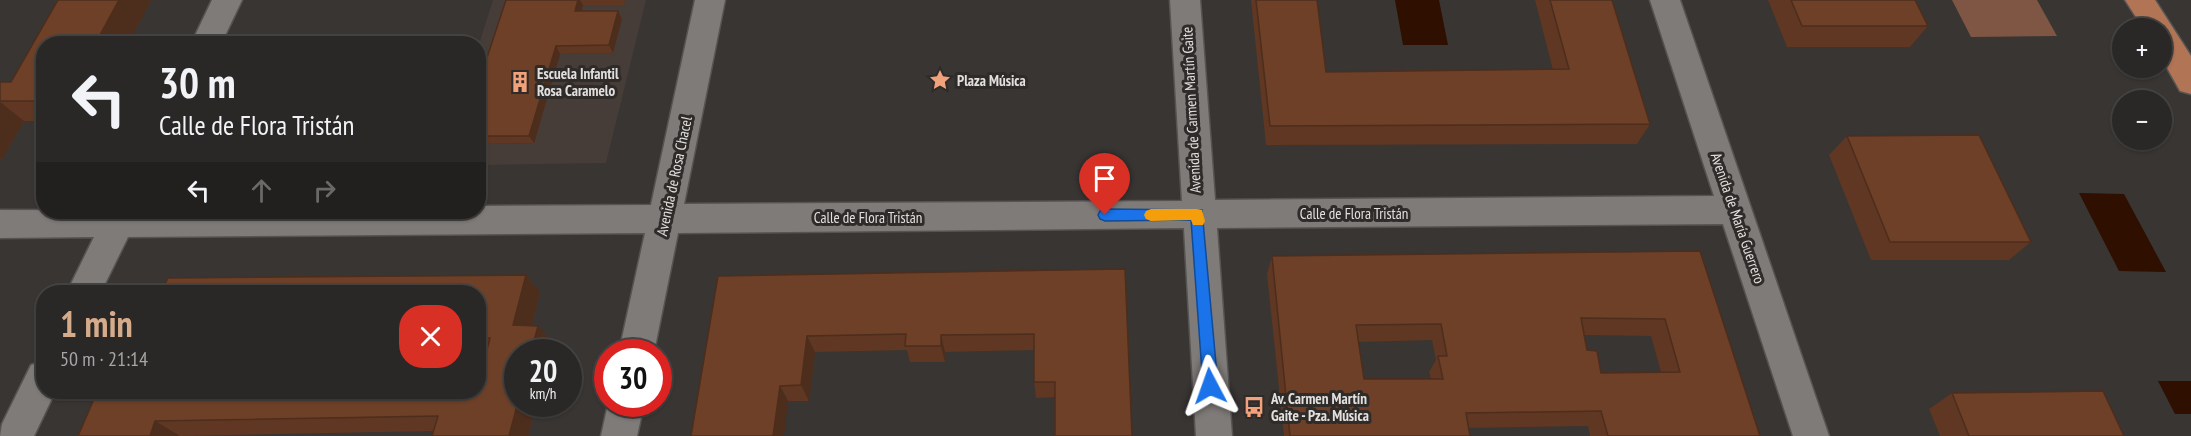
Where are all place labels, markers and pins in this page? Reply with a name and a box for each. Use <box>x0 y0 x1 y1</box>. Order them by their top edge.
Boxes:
place label: Escuela Infantil Rosa Caramelo <box>537 64 619 100</box>
place icon: Plaza Música <box>928 68 952 92</box>
building icon: Escuela Infantil Rosa Caramelo <box>508 70 532 94</box>
place label: Plaza Música <box>957 71 1026 90</box>
pin <box>1079 153 1130 215</box>
place label: Av. Carmen Martín Gaite - Pza. Música <box>1270 389 1369 425</box>
bus stop icon: Av. Carmen Martín Gaite - Pza. Música <box>1242 395 1266 419</box>

